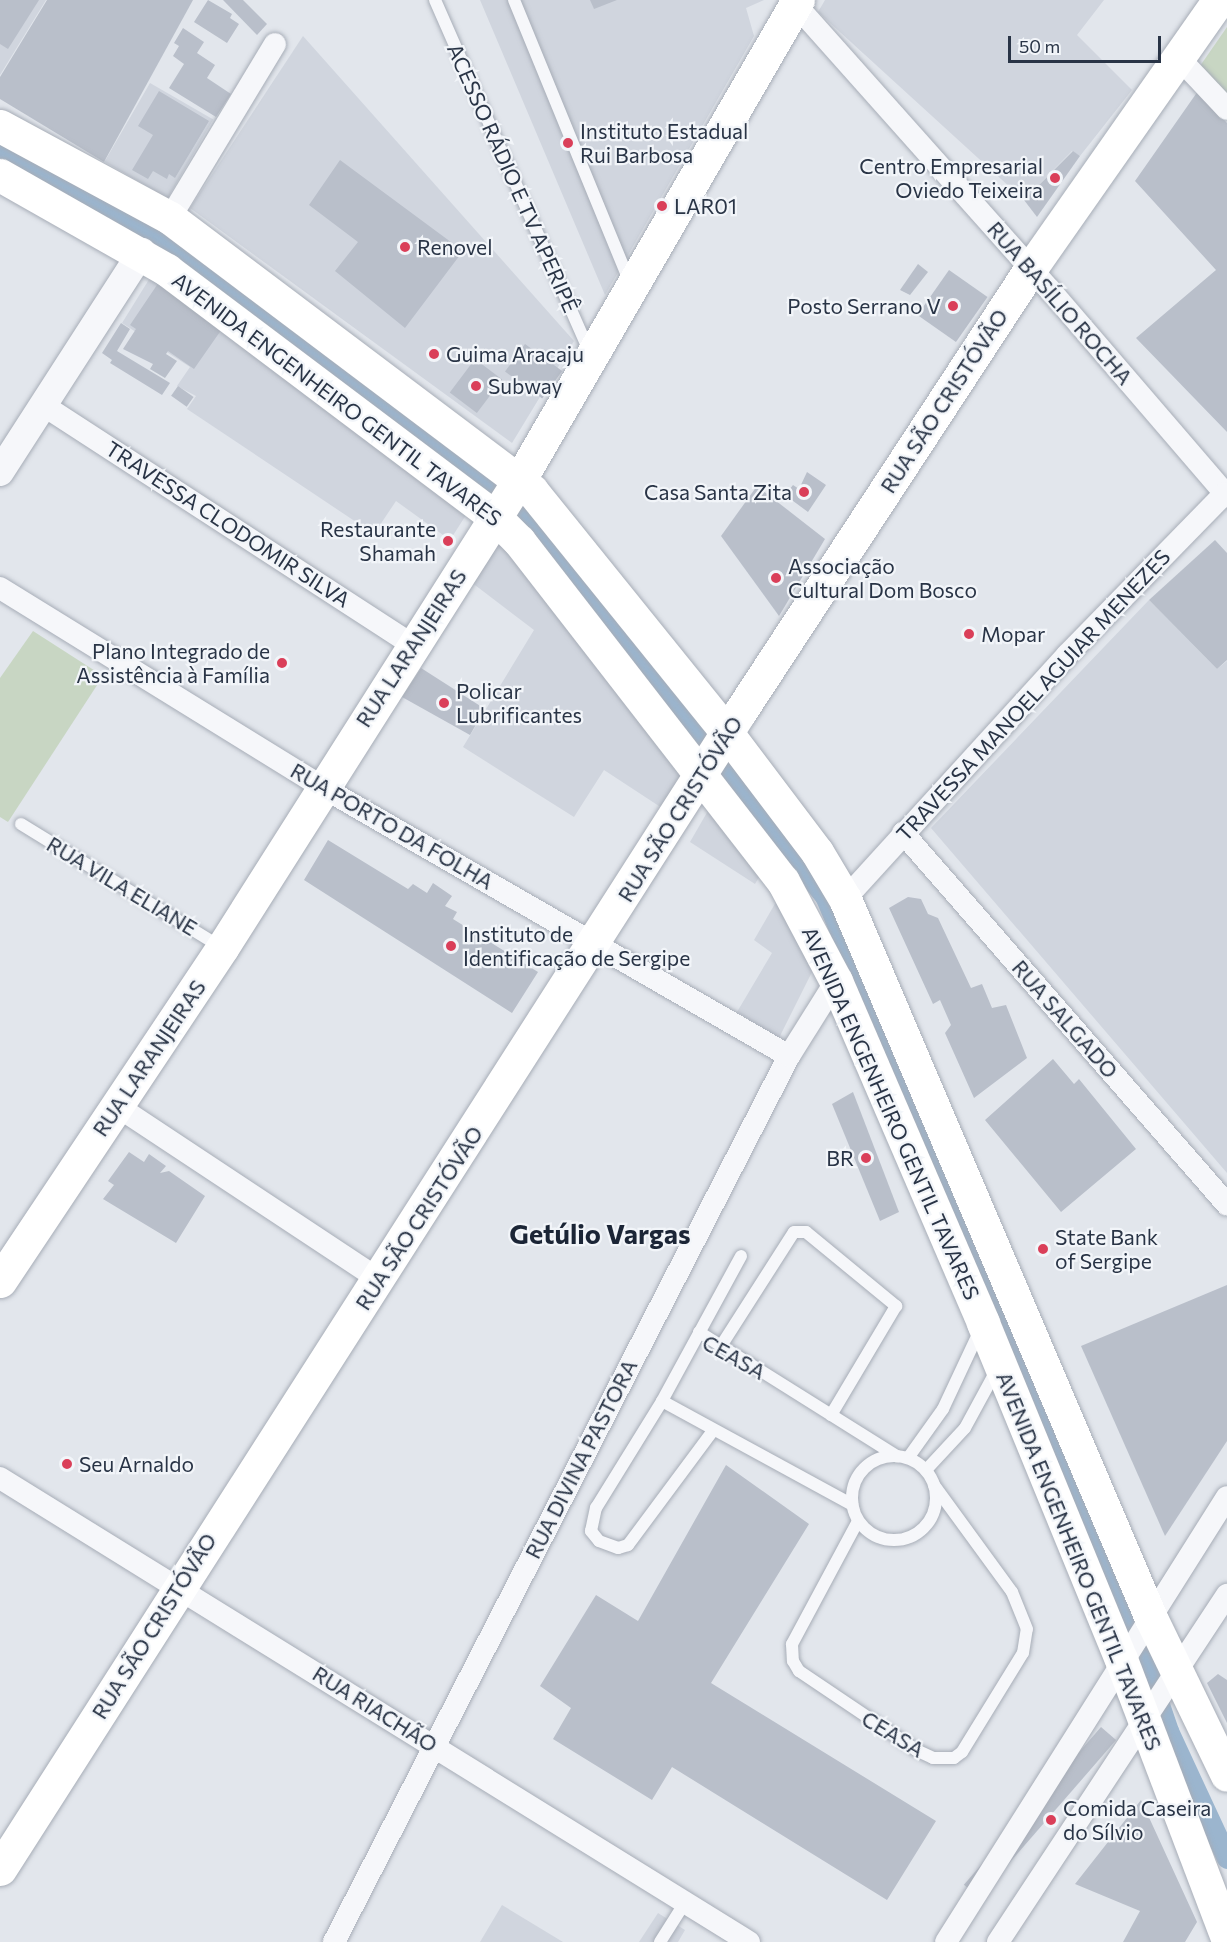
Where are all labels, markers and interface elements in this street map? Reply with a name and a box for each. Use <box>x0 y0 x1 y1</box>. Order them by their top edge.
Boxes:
scale bar <box>1011 24 1164 62</box>
text: 50 m <box>1019 35 1060 57</box>
street label: ACESSO RÁDIO E TV APERIPÊ <box>442 40 584 316</box>
place label: Instituto Estadual Rui Barbosa <box>580 118 748 168</box>
marker: Instituto Estadual Rui Barbosa <box>561 136 575 150</box>
place label: Centro Empresarial Oviedo Teixeira <box>859 153 1043 203</box>
marker: Centro Empresarial Oviedo Teixeira <box>1048 171 1062 185</box>
place label: LAR01 <box>674 193 737 219</box>
marker: LAR01 <box>655 199 669 213</box>
street label: RUA BASÍLIO ROCHA <box>982 216 1138 390</box>
place label: Renovel <box>417 234 492 260</box>
marker: Renovel <box>398 240 412 254</box>
street label: AVENIDA ENGENHEIRO GENTIL TAVARES <box>167 267 507 531</box>
place label: Posto Serrano V <box>787 293 941 319</box>
marker: Posto Serrano V <box>946 299 960 313</box>
street label: RUA SÃO CRISTÓVÃO <box>875 304 1013 498</box>
place label: Guima Aracaju <box>446 341 584 367</box>
marker: Guima Aracaju <box>427 347 441 361</box>
place label: Subway <box>488 373 562 399</box>
marker: Subway <box>469 379 483 393</box>
street label: TRAVESSA CLODOMIR SILVA <box>101 436 355 612</box>
place label: Casa Santa Zita <box>644 479 792 505</box>
marker: Casa Santa Zita <box>797 485 811 499</box>
place label: Restaurante Shamah <box>320 516 436 566</box>
marker: Restaurante Shamah <box>441 534 455 548</box>
street label: TRAVESSA MANOEL AGUIAR MENEZES <box>891 544 1175 846</box>
place label: Associação Cultural Dom Bosco <box>788 553 977 603</box>
street label: RUA LARANJEIRAS <box>351 564 471 732</box>
marker: Associação Cultural Dom Bosco <box>769 571 783 585</box>
place label: Mopar <box>981 621 1045 647</box>
marker: Mopar <box>962 627 976 641</box>
place label: Plano Integrado de Assistência à Família <box>76 638 270 688</box>
marker: Plano Integrado de Assistência à Família <box>275 656 289 670</box>
place label: Policar Lubrificantes <box>456 678 582 728</box>
marker: Policar Lubrificantes <box>437 696 451 710</box>
street label: RUA SÃO CRISTÓVÃO <box>613 712 747 906</box>
street label: RUA PORTO DA FOLHA <box>286 758 498 894</box>
street label: RUA VILA ELIANE <box>42 831 202 941</box>
place label: Instituto de Identificação de Sergipe <box>463 921 690 971</box>
street label: AVENIDA ENGENHEIRO GENTIL TAVARES <box>797 923 985 1303</box>
marker: Instituto de Identificação de Sergipe <box>444 939 458 953</box>
street label: RUA SALGADO <box>1007 955 1123 1083</box>
street label: RUA LARANJEIRAS <box>87 975 211 1141</box>
street label: RUA SÃO CRISTÓVÃO <box>350 1121 488 1315</box>
place label: BR <box>826 1145 854 1171</box>
marker: BR <box>859 1151 873 1165</box>
district label: Getúlio Vargas <box>509 1218 691 1250</box>
place label: State Bank of Sergipe <box>1055 1224 1158 1274</box>
marker: State Bank of Sergipe <box>1036 1242 1050 1256</box>
street label: CEASA <box>698 1329 770 1385</box>
street label: RUA DIVINA PASTORA <box>520 1355 642 1563</box>
street label: AVENIDA ENGENHEIRO GENTIL TAVARES <box>991 1368 1167 1754</box>
place label: Seu Arnaldo <box>79 1451 194 1477</box>
marker: Seu Arnaldo <box>60 1457 74 1471</box>
street label: RUA SÃO CRISTÓVÃO <box>87 1529 221 1723</box>
street label: RUA RIACHÃO <box>308 1661 442 1757</box>
street label: CEASA <box>857 1706 929 1762</box>
place label: Comida Caseira do Sílvio <box>1063 1795 1211 1845</box>
marker: Comida Caseira do Sílvio <box>1044 1813 1058 1827</box>

